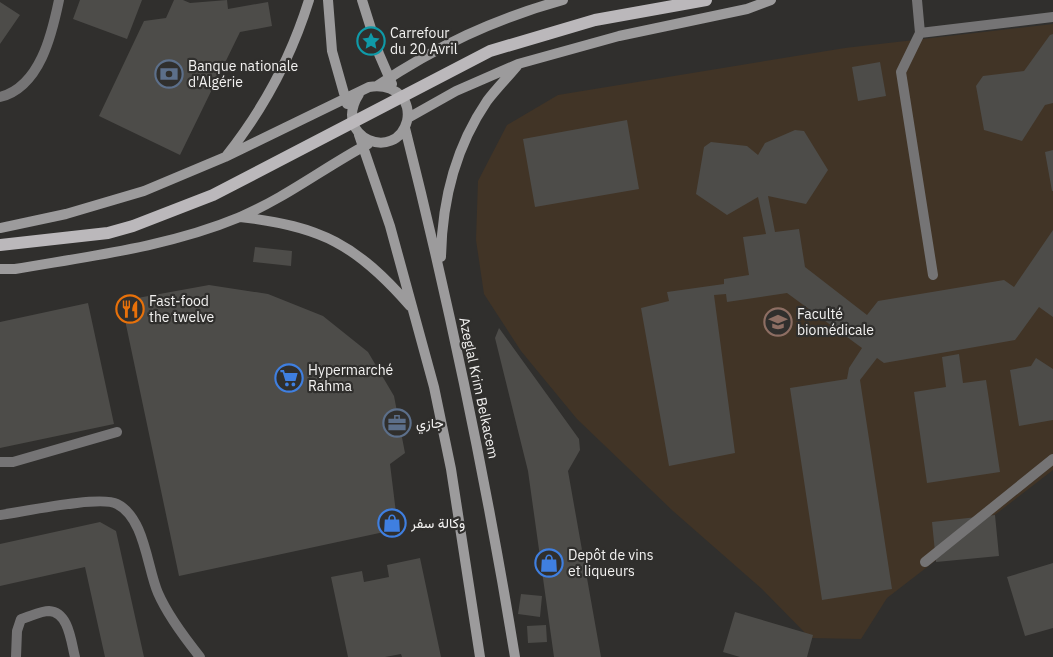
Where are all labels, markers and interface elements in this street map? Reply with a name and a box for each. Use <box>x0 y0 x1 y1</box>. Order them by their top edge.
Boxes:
place label: Carrefour du 20 Avril <box>390 24 458 58</box>
place icon: Carrefour du 20 Avril <box>356 26 386 56</box>
place label: Banque nationale d'Algérie <box>188 57 299 91</box>
bank icon: Banque nationale d'Algérie <box>154 59 184 89</box>
place label: Fast-food the twelve <box>149 292 215 326</box>
restaurant icon: Fast-food the twelve <box>115 294 145 324</box>
place label: Faculté biomédicale <box>797 305 874 339</box>
school or university icon: Faculté biomédicale <box>763 307 793 337</box>
street label: Azeglal Krim Belkacem <box>455 316 503 460</box>
place label: Hypermarché Rahma <box>308 361 394 395</box>
supermarket icon: Hypermarché Rahma <box>274 363 304 393</box>
office icon: جازي <box>382 408 412 438</box>
place label: جازي <box>416 414 444 435</box>
shop icon: وكالة سفر <box>377 508 407 538</box>
place label: وكالة سفر <box>410 514 465 532</box>
place label: Depôt de vins et liqueurs <box>568 546 654 580</box>
shop icon: Depôt de vins et liqueurs <box>534 548 564 578</box>

